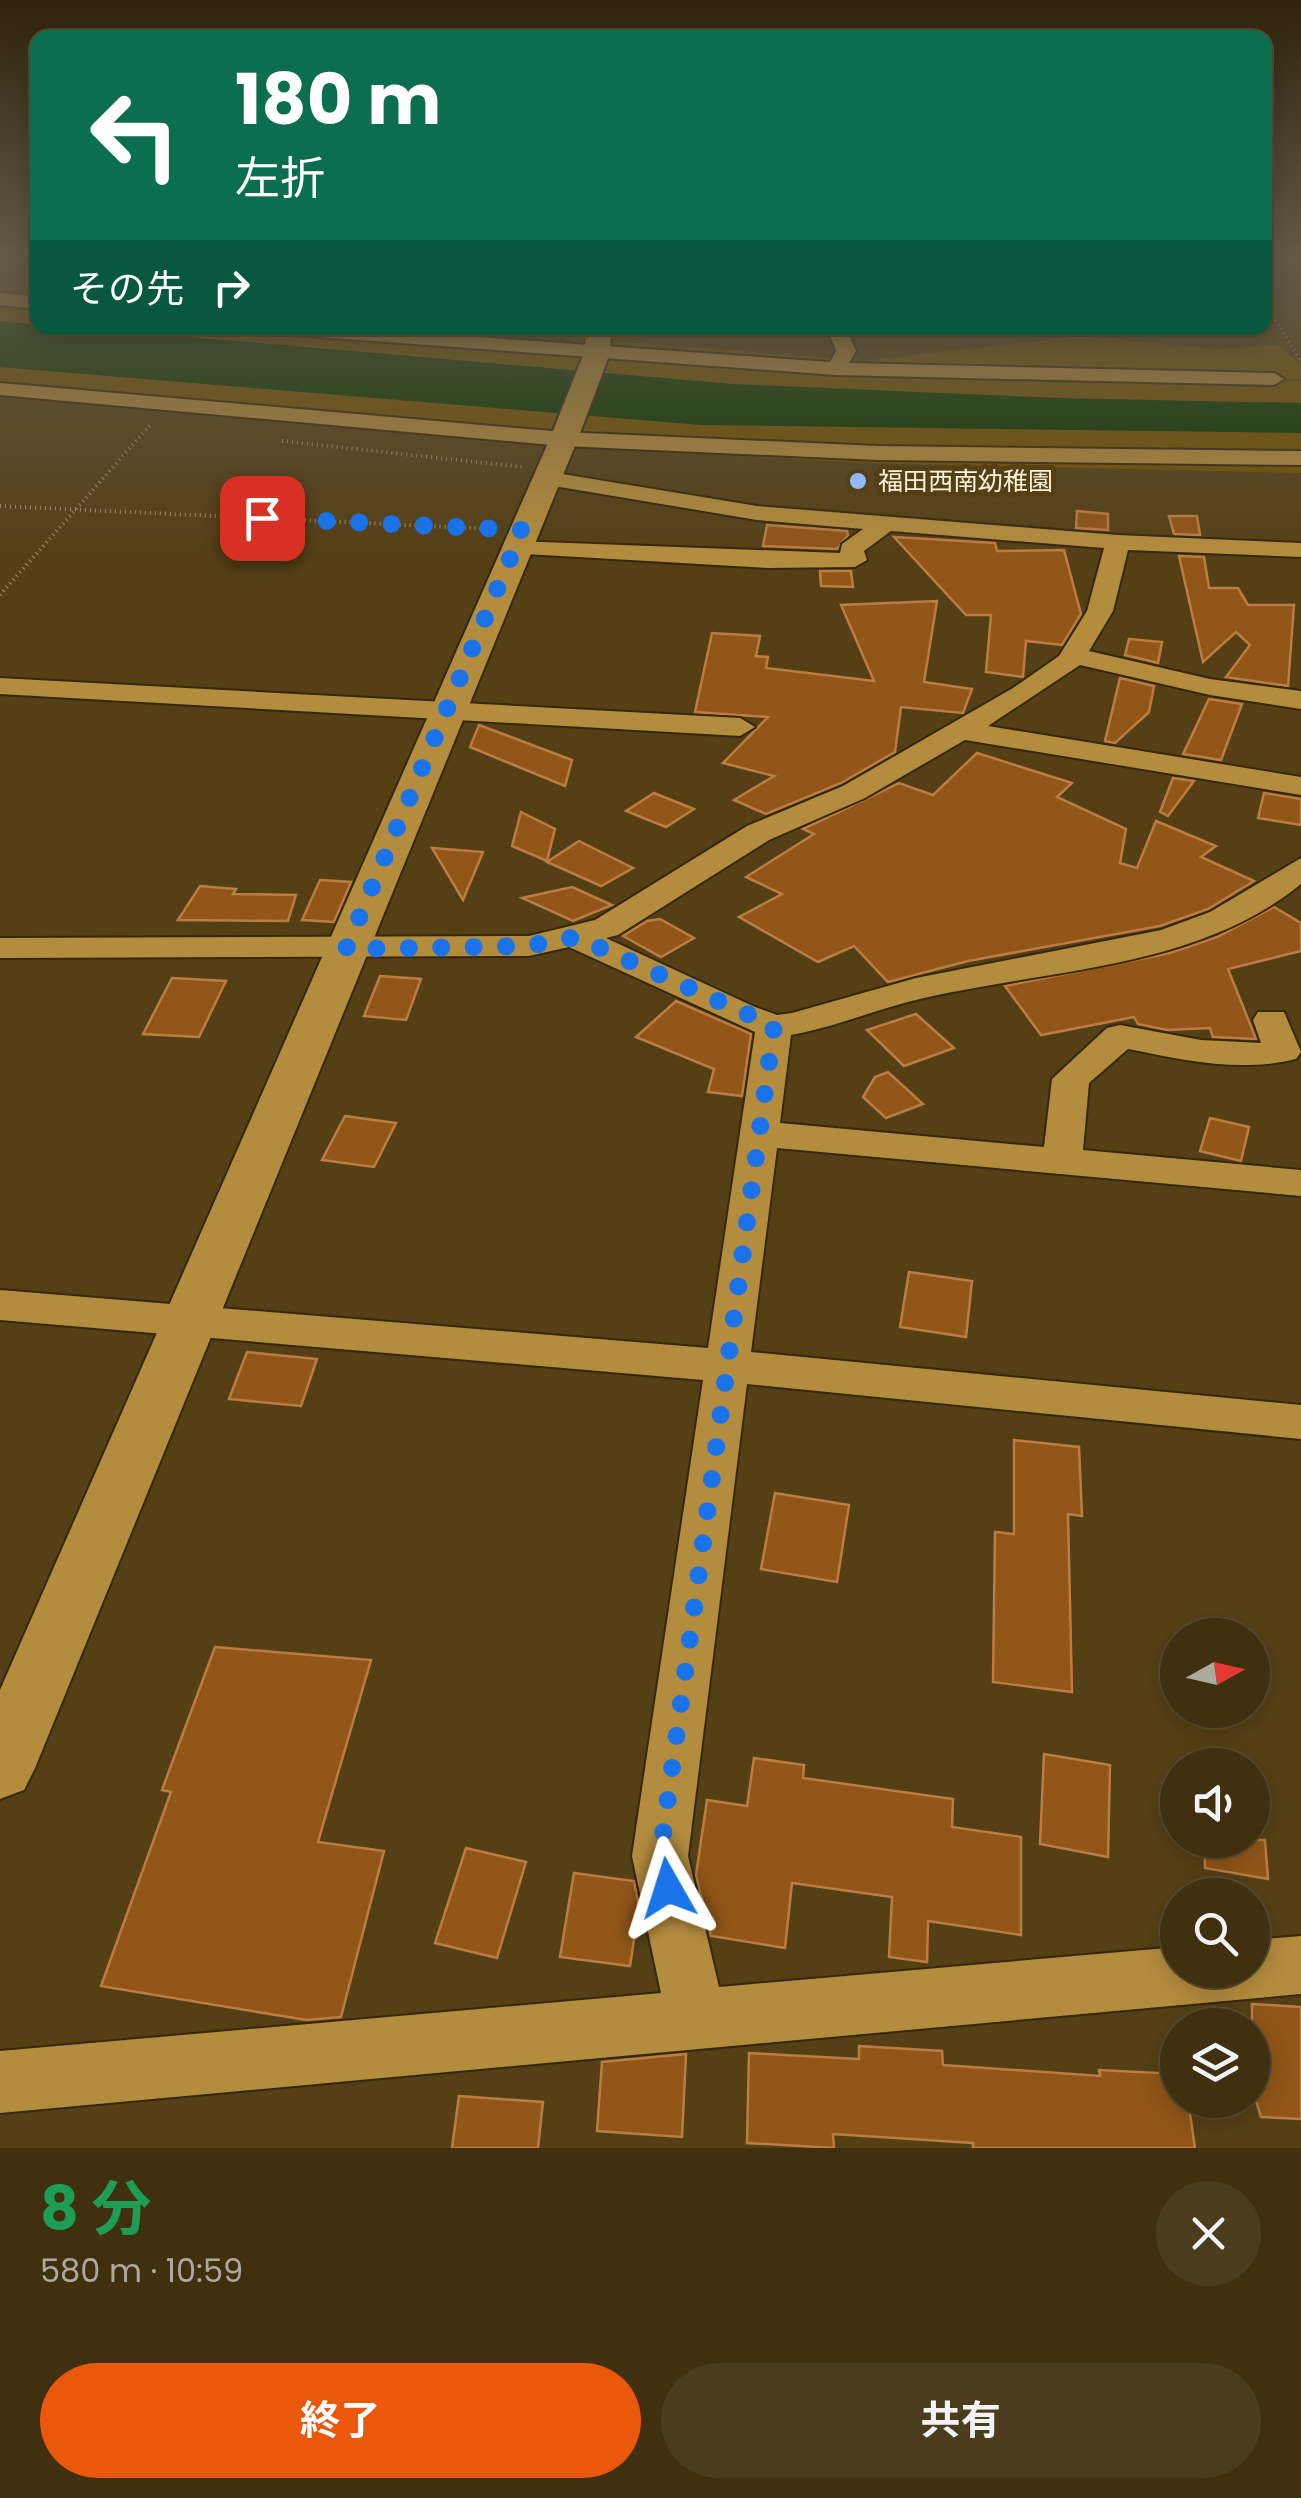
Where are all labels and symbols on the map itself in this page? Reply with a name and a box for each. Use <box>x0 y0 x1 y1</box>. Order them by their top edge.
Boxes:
place label: 福田西南幼稚園 <box>878 464 1053 499</box>
marker: 福田西南幼稚園 <box>847 470 869 492</box>
pin <box>220 476 305 561</box>
north arrow <box>1160 1618 1270 1728</box>
position arrow <box>616 1836 720 1940</box>

